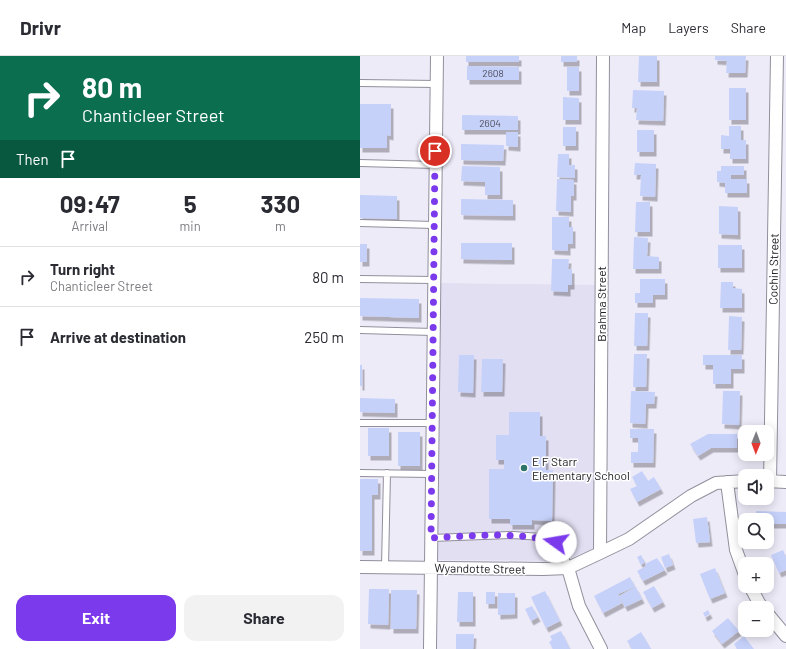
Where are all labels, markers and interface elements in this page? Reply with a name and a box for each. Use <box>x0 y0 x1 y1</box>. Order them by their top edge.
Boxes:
text: Drivr <box>20 16 61 39</box>
text: Map <box>621 19 646 36</box>
text: Layers <box>668 19 709 36</box>
text: Share <box>731 19 766 36</box>
house number: 2608 <box>482 67 504 79</box>
text: 80 m <box>82 70 142 104</box>
icon: right <box>16 72 68 124</box>
text: Chanticleer Street <box>82 104 225 126</box>
house number: 2604 <box>479 117 501 129</box>
pin <box>418 134 452 168</box>
icon: arrive <box>424 140 446 162</box>
icon: arrive <box>57 148 79 170</box>
text: Then <box>16 150 49 168</box>
text: 09:47 <box>60 189 120 218</box>
text: 5 <box>184 189 197 218</box>
text: 330 <box>261 189 300 218</box>
text: Arrival <box>72 218 108 234</box>
text: min <box>180 218 201 234</box>
text: m <box>275 218 286 234</box>
street label: Cochin Street <box>765 233 781 305</box>
text: Turn right <box>50 260 115 278</box>
icon: right <box>16 266 38 288</box>
street label: Brahma Street <box>594 266 608 342</box>
text: 80 m <box>312 268 344 286</box>
text: Chanticleer Street <box>50 278 153 294</box>
icon: arrive <box>16 326 38 348</box>
text: Arrive at destination <box>50 328 186 346</box>
text: 250 m <box>304 328 344 346</box>
north arrow <box>738 425 774 461</box>
map controls <box>738 425 774 637</box>
place label: E F Starr Elementary School <box>532 454 630 482</box>
marker: E F Starr Elementary School <box>519 463 529 473</box>
button: sound <box>738 469 774 505</box>
button: search <box>738 513 774 549</box>
position arrow <box>535 521 577 563</box>
button: + <box>738 557 774 593</box>
street label: Wyandotte Street <box>434 560 526 576</box>
button: Exit <box>16 595 176 641</box>
button: Share <box>184 595 344 641</box>
button: − <box>738 601 774 637</box>

